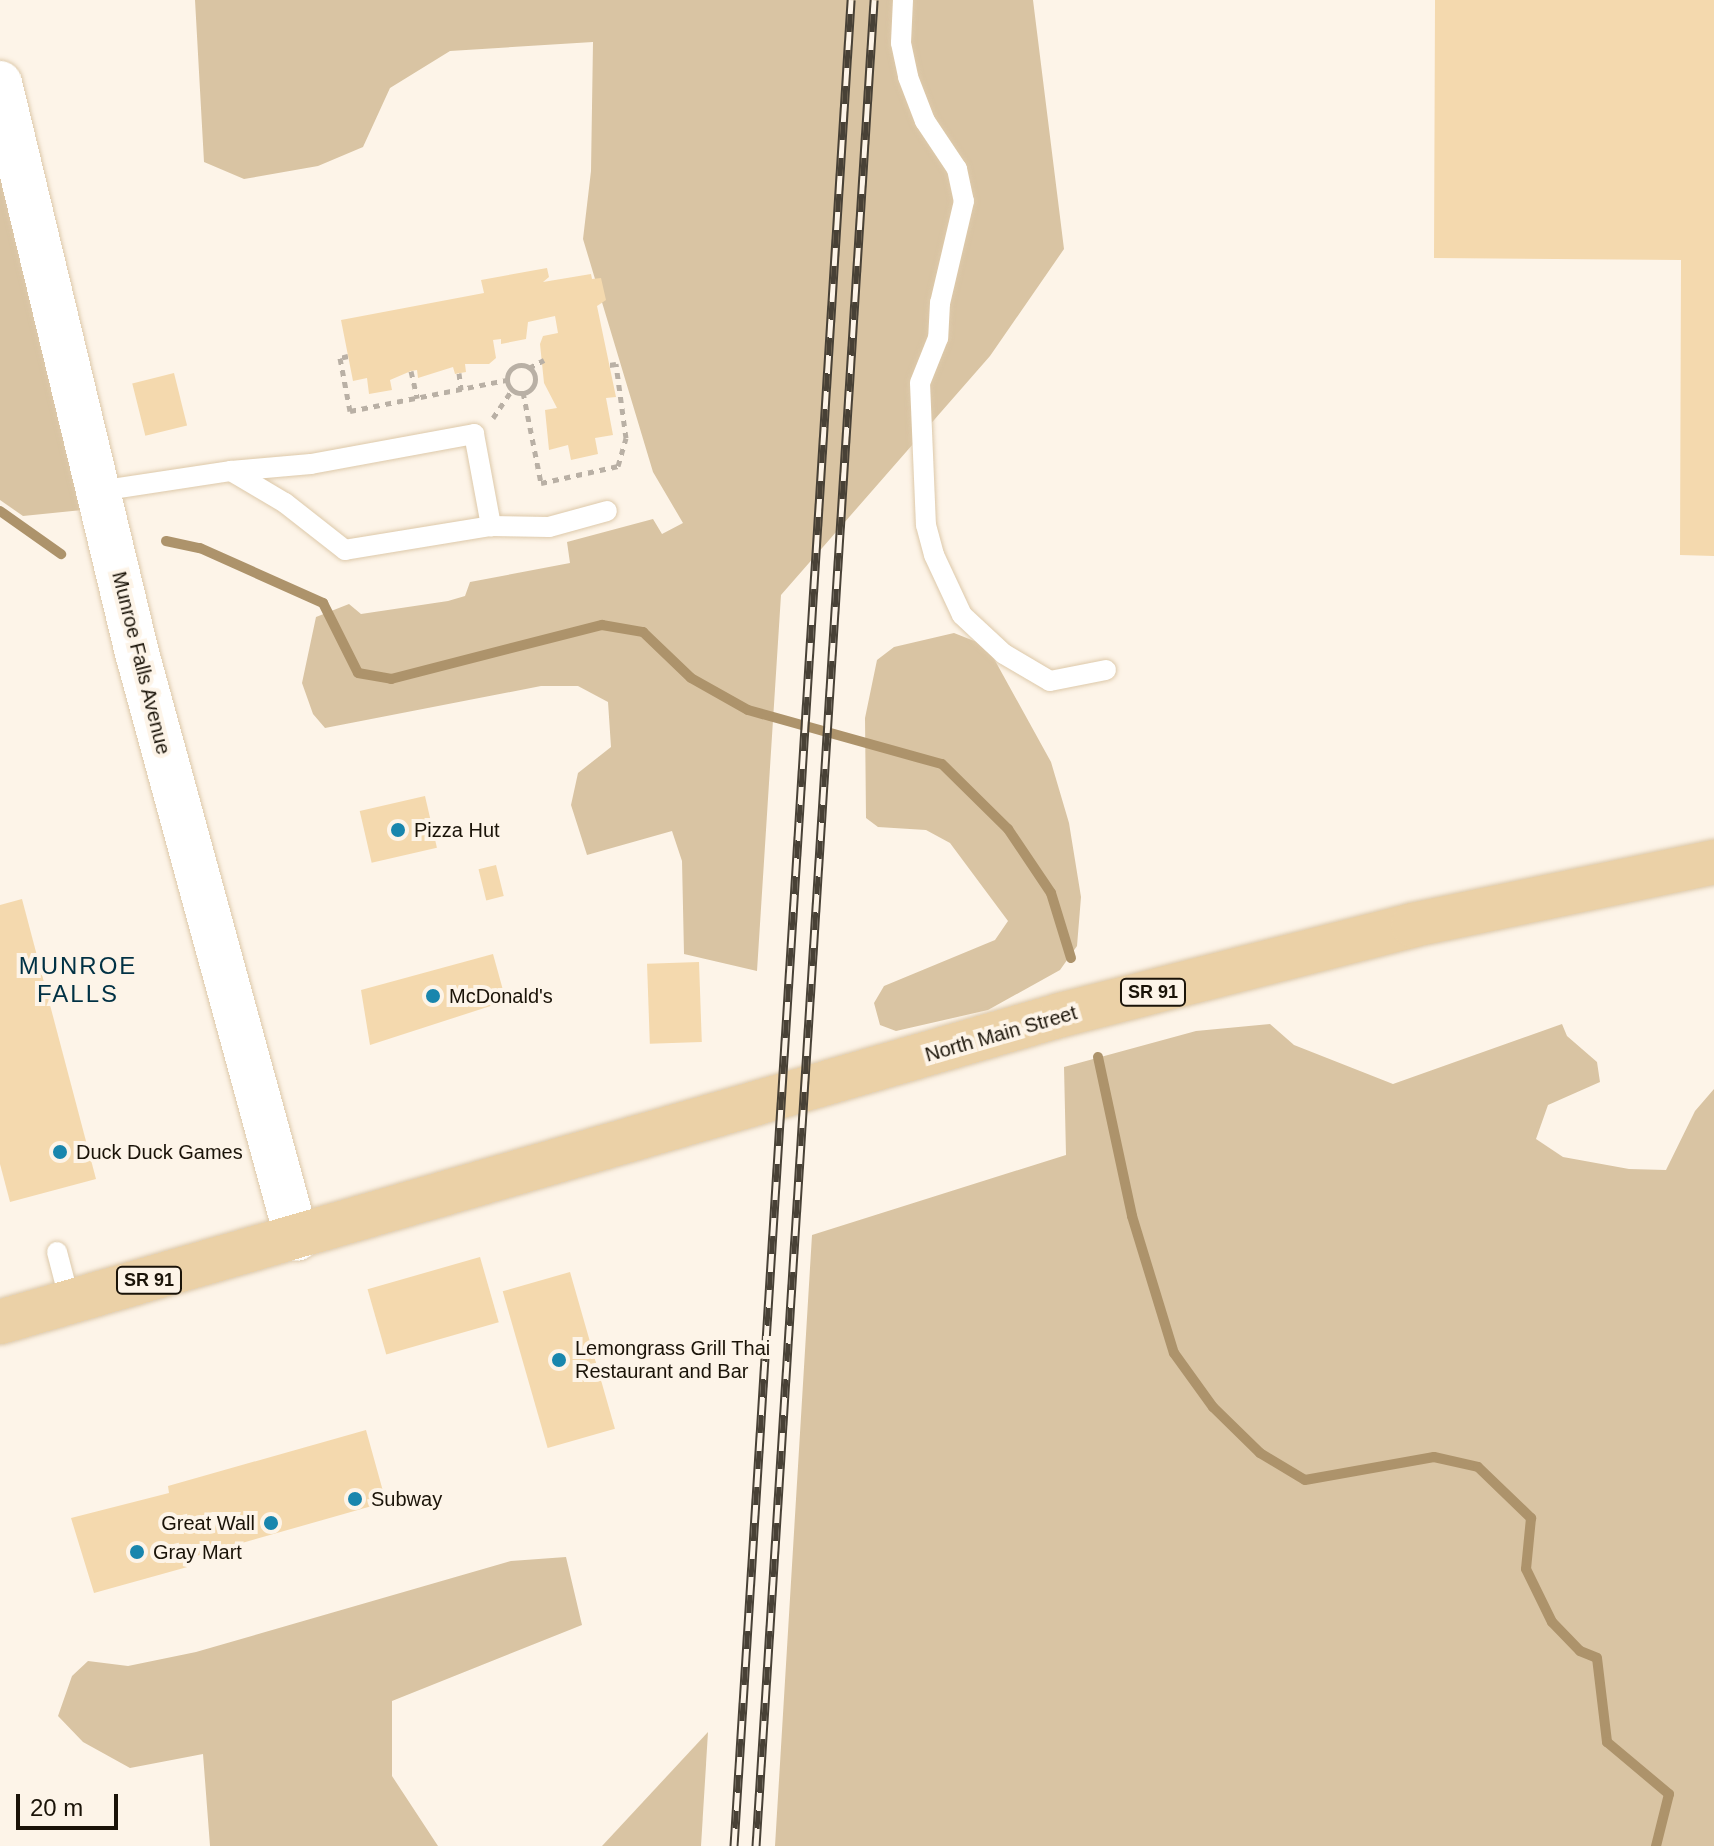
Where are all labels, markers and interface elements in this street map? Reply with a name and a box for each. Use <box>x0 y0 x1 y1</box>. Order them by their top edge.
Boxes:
street label: Munroe Falls Avenue <box>107 569 175 757</box>
place label: Pizza Hut <box>414 818 500 842</box>
marker: Pizza Hut <box>389 821 407 839</box>
district label: MUNROE FALLS <box>19 952 137 1008</box>
road number: SR 91 <box>1119 978 1187 1006</box>
place label: McDonald's <box>449 984 553 1008</box>
marker: McDonald's <box>424 987 442 1005</box>
street label: North Main Street <box>922 1001 1080 1067</box>
place label: Duck Duck Games <box>76 1140 243 1164</box>
marker: Duck Duck Games <box>51 1143 69 1161</box>
road number: SR 91 <box>115 1266 183 1294</box>
place label: Lemongrass Grill Thai Restaurant and Bar <box>575 1336 771 1383</box>
marker: Lemongrass Grill Thai Restaurant and Bar <box>550 1351 568 1369</box>
place label: Subway <box>371 1487 442 1511</box>
marker: Subway <box>346 1490 364 1508</box>
place label: Great Wall <box>161 1511 255 1535</box>
marker: Great Wall <box>262 1514 280 1532</box>
place label: Gray Mart <box>153 1540 242 1564</box>
marker: Gray Mart <box>128 1543 146 1561</box>
scale bar <box>20 1778 122 1828</box>
text: 20 m <box>30 1794 83 1821</box>

